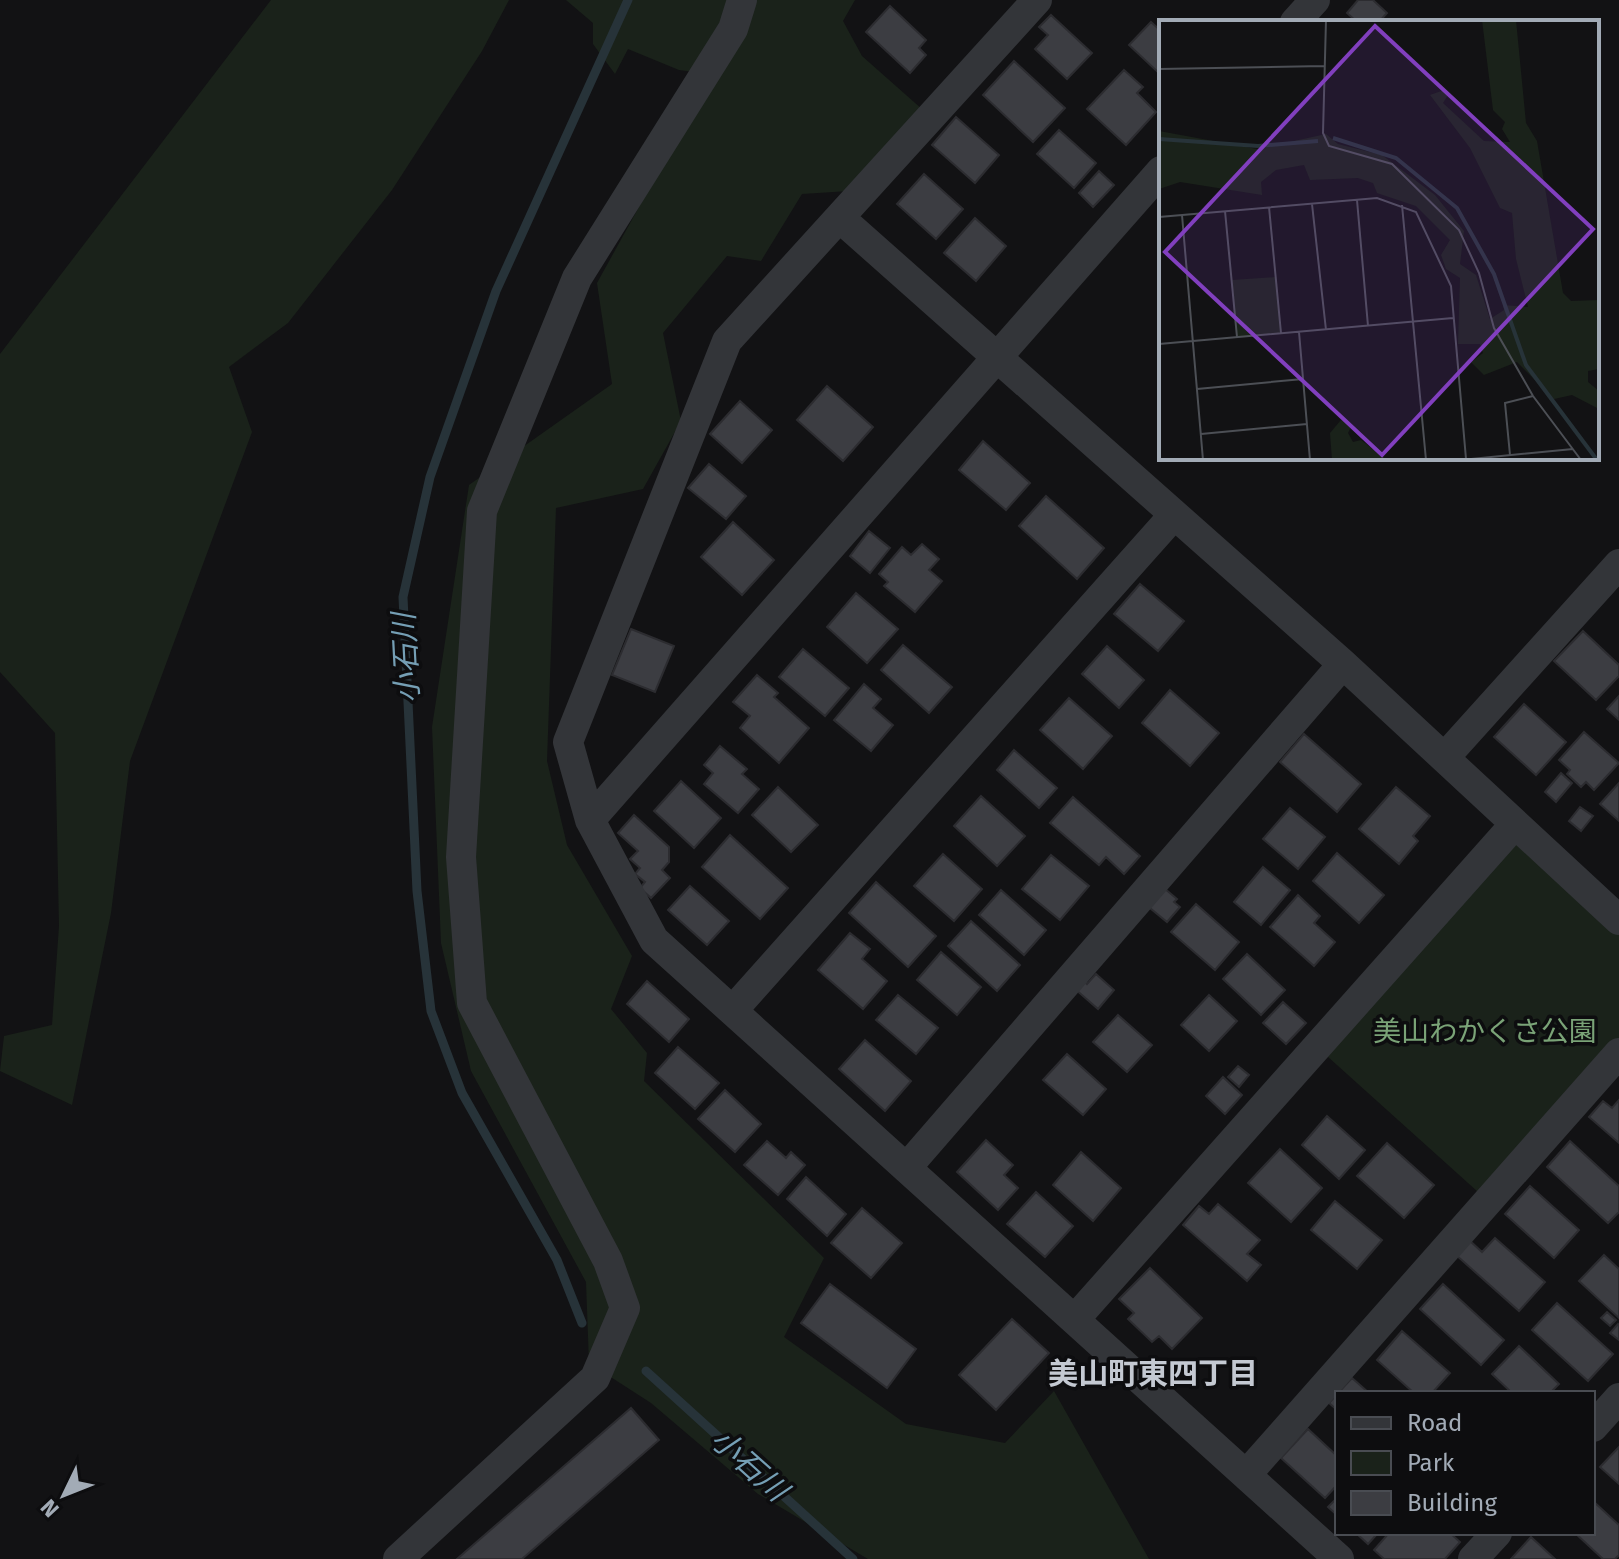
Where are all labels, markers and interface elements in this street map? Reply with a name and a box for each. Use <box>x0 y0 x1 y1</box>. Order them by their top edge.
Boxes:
inset map <box>1159 20 1599 460</box>
water label: 小石川 <box>386 609 426 704</box>
park label: 美山わかくさ公園 <box>1373 1015 1597 1048</box>
district label: 美山町東四丁目 <box>1048 1356 1258 1392</box>
legend <box>1335 1391 1595 1535</box>
text: Road <box>1407 1409 1462 1437</box>
water label: 小石川 <box>704 1422 797 1510</box>
text: Park <box>1407 1449 1455 1477</box>
north arrow <box>24 1455 104 1535</box>
text: Building <box>1407 1489 1497 1517</box>
text: N <box>35 1494 65 1523</box>

